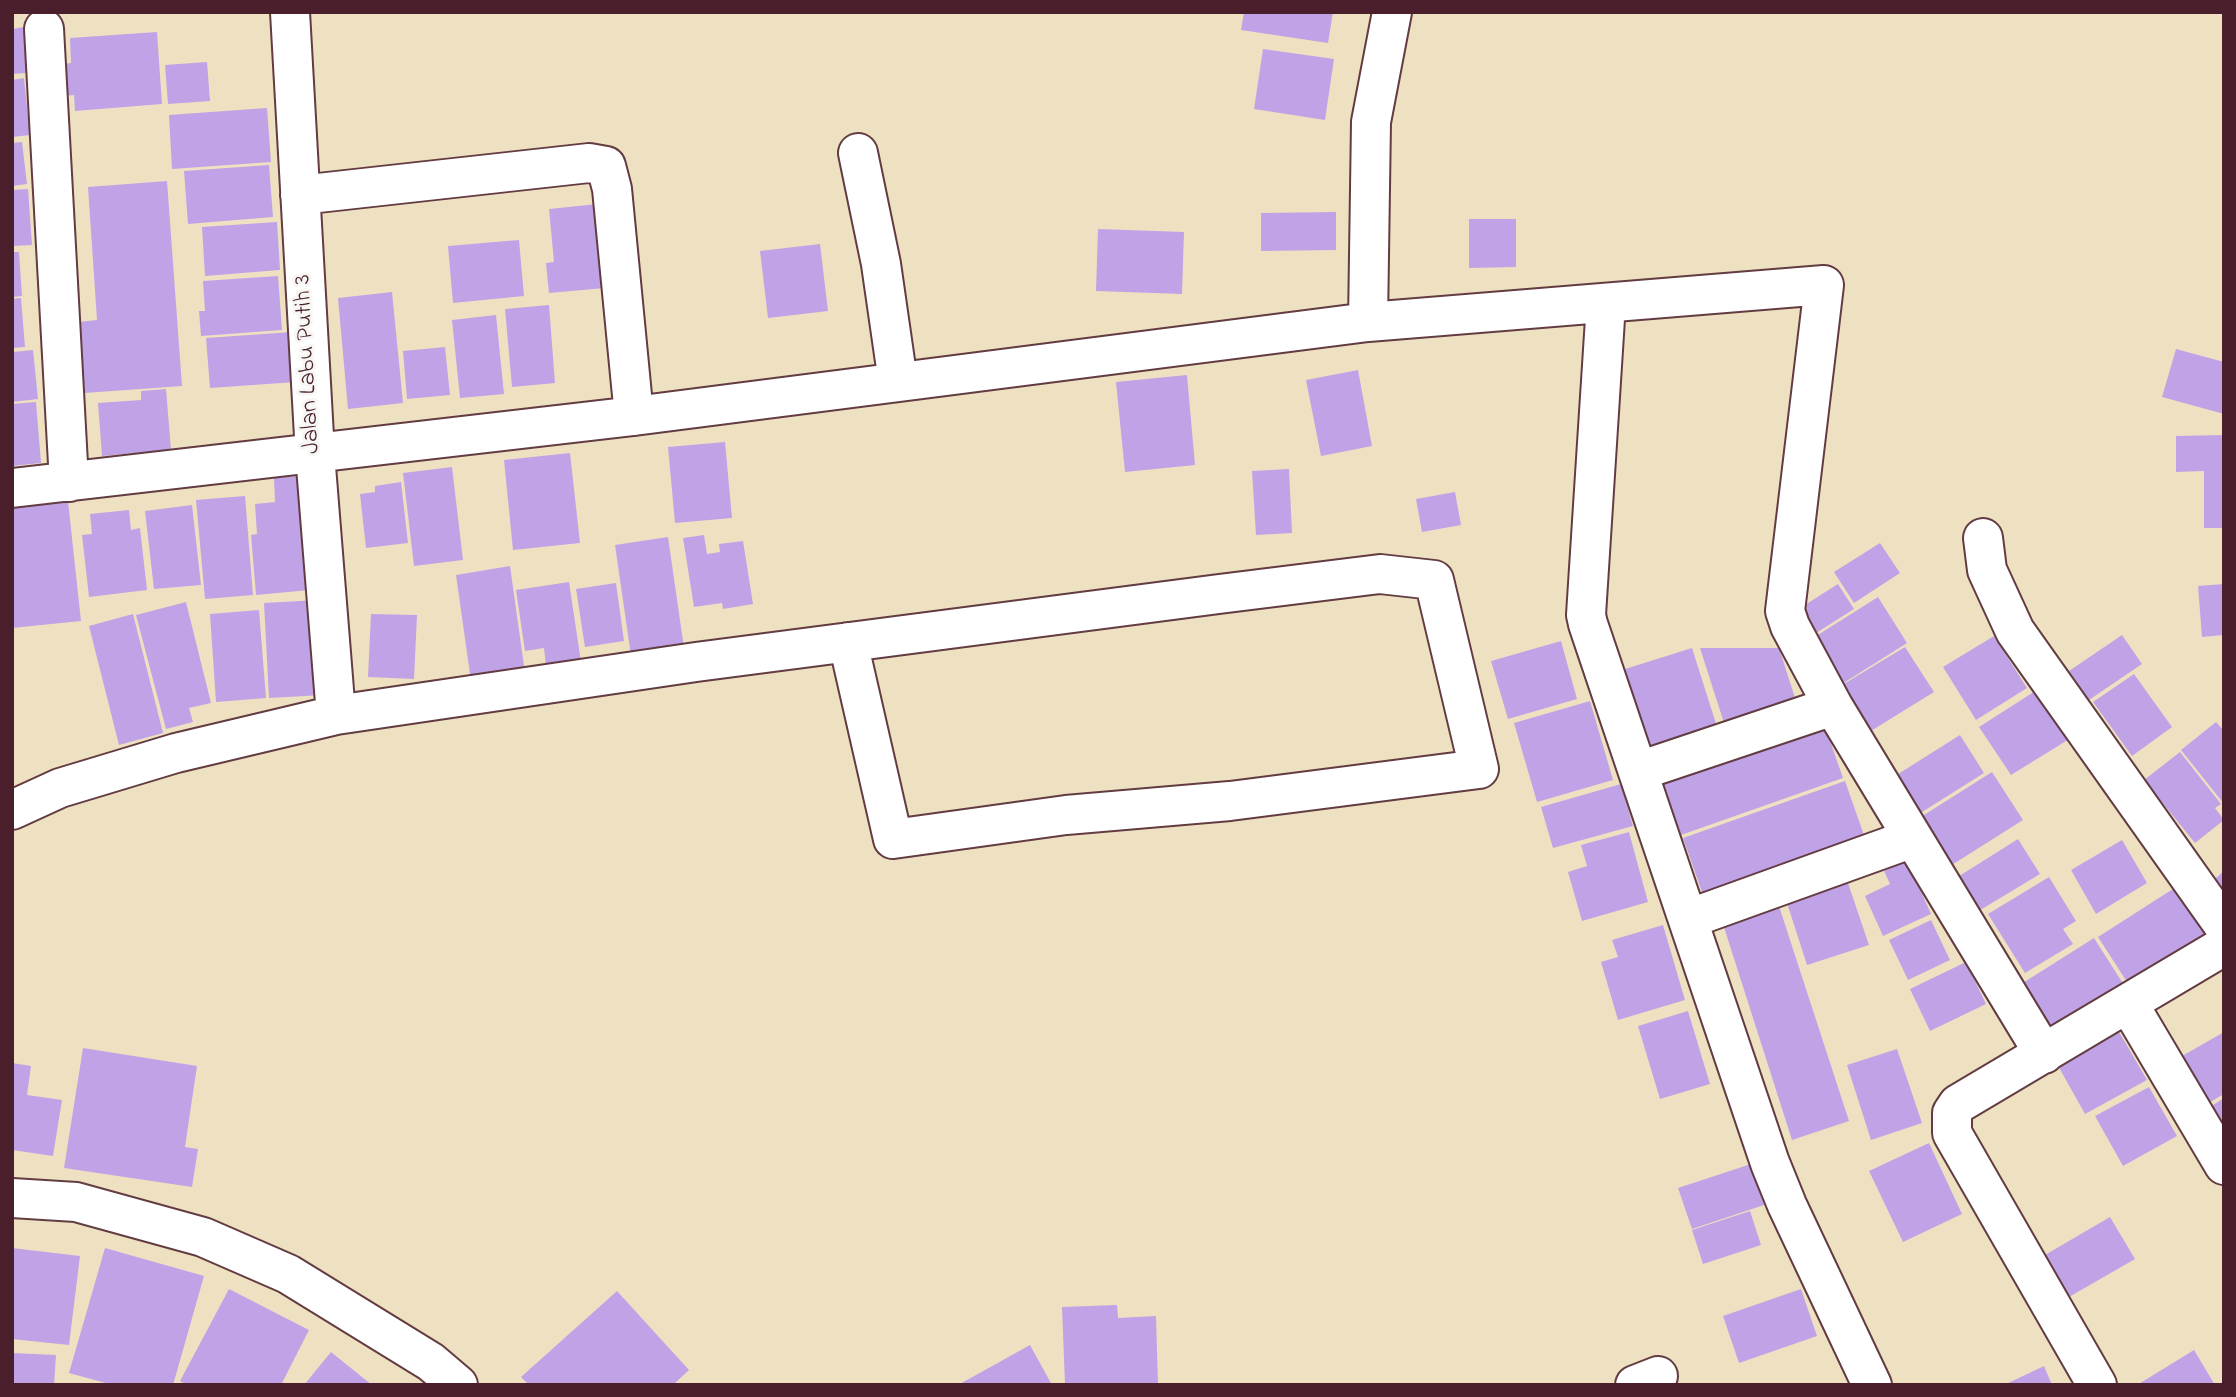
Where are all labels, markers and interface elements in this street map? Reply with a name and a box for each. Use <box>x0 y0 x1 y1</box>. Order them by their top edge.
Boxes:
street label: Jalan Labu Putih 3 <box>290 274 328 454</box>

